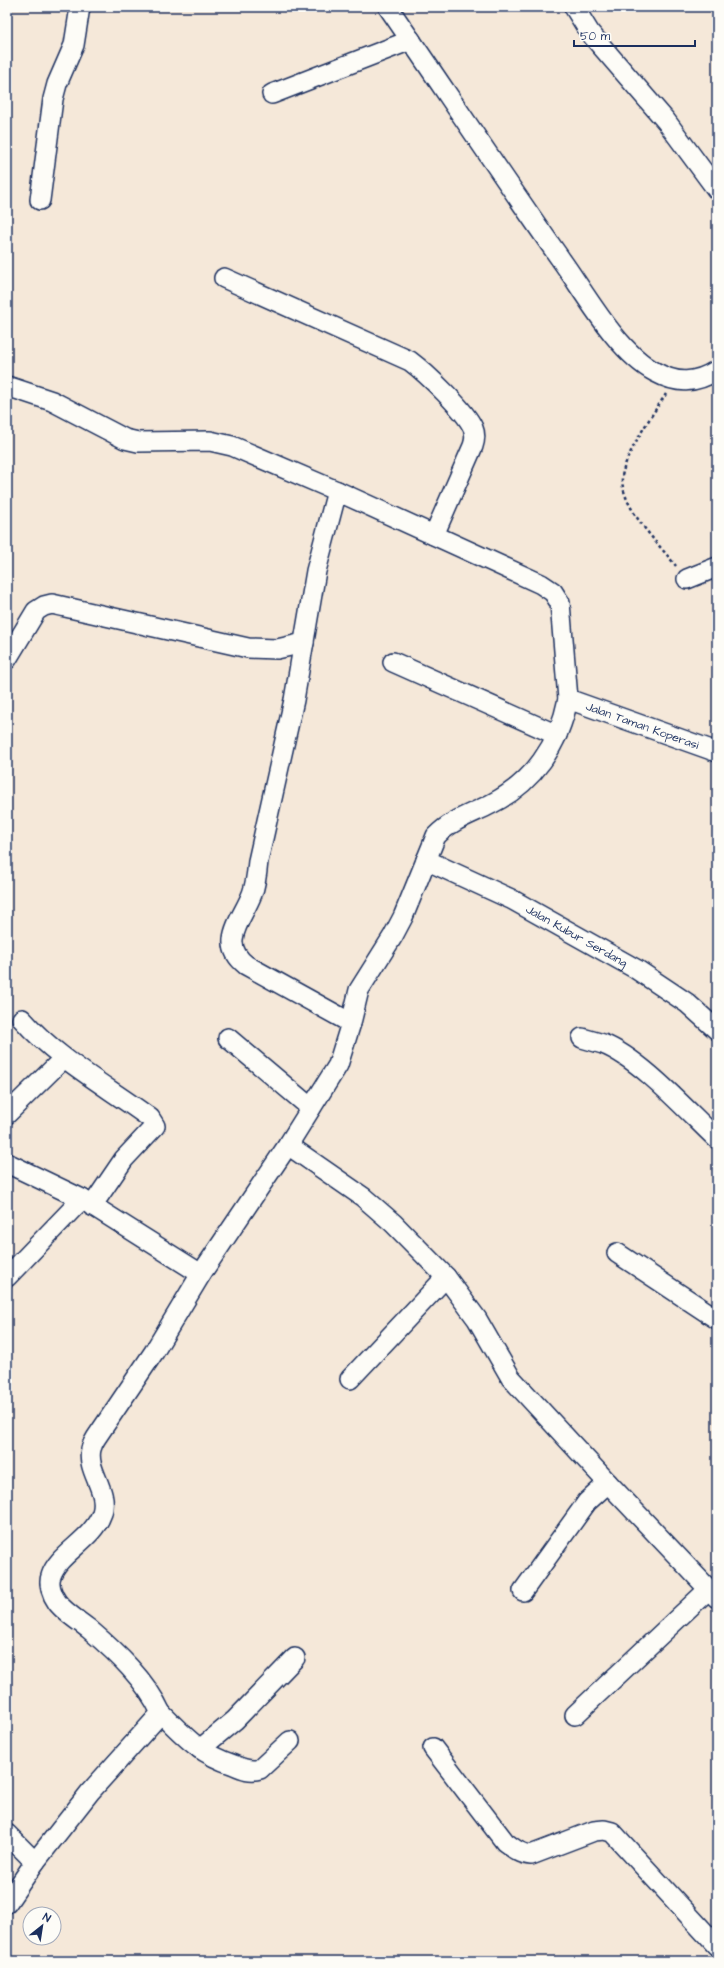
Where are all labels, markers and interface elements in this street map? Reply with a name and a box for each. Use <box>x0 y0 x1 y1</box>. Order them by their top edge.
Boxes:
scale bar <box>574 22 695 48</box>
text: 50 m <box>580 28 611 45</box>
street label: Jalan Taman Koperasi <box>584 698 701 753</box>
street label: Jalan Kubur Serdang <box>523 901 631 972</box>
north arrow <box>22 1906 62 1946</box>
text: N <box>40 1910 54 1926</box>

